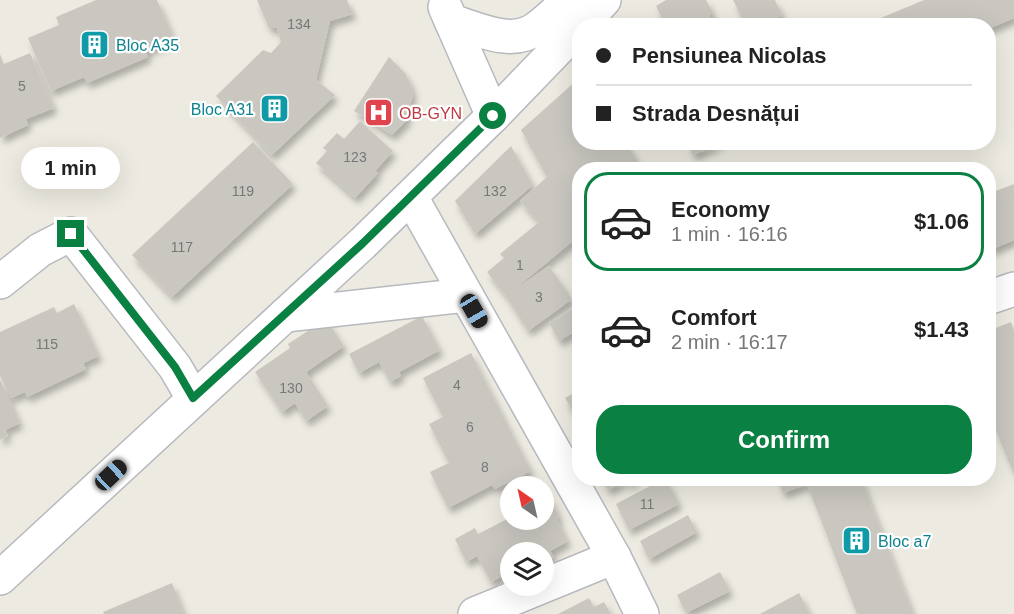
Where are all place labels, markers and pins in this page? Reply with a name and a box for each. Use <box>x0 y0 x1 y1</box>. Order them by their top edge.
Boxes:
building icon: Bloc A35 <box>79 29 111 61</box>
place label: Bloc A35 <box>116 37 179 54</box>
building icon: Bloc A31 <box>259 93 291 125</box>
hospital icon: OB-GYN <box>362 97 394 129</box>
place label: Bloc A31 <box>191 101 254 118</box>
place label: OB-GYN <box>399 105 462 122</box>
building icon: Bloc a7 <box>841 525 873 557</box>
place label: Bloc a7 <box>878 533 931 550</box>

